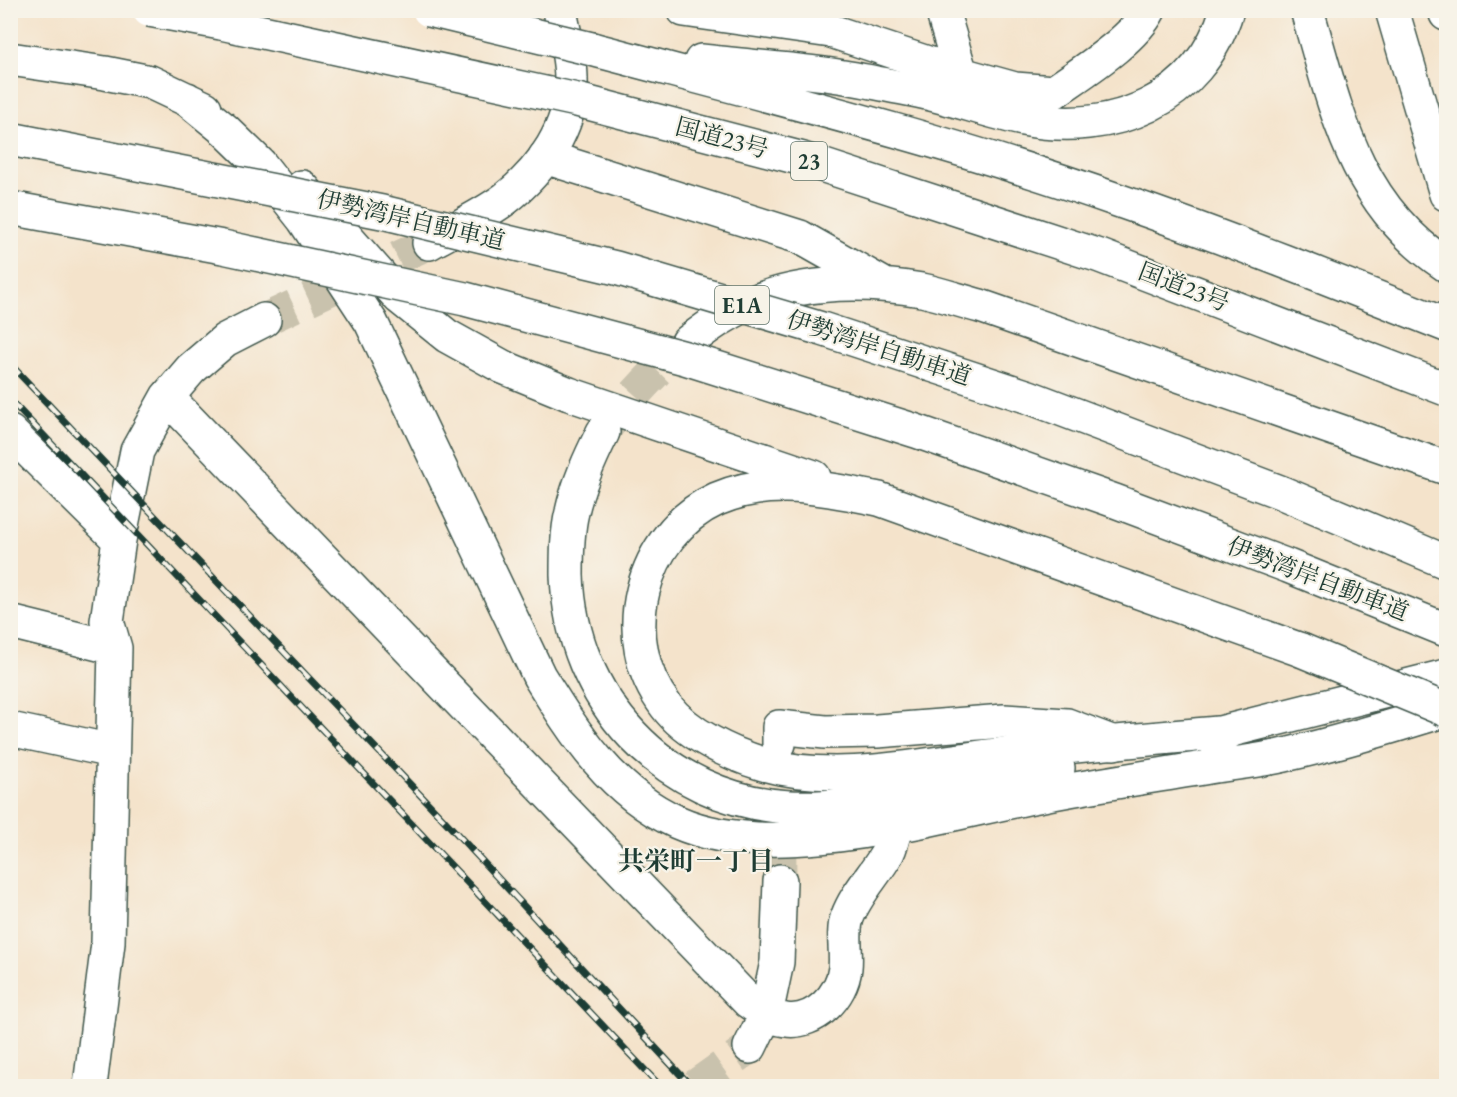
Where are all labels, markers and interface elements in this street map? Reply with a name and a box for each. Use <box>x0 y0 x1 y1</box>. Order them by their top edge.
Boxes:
street label: 国道23号 <box>672 110 772 165</box>
road number: 23 <box>791 142 827 180</box>
street label: 伊勢湾岸自動車道 <box>314 183 508 256</box>
street label: 国道23号 <box>1134 255 1234 318</box>
road number: E1A <box>715 286 769 324</box>
street label: 伊勢湾岸自動車道 <box>783 303 975 392</box>
street label: 伊勢湾岸自動車道 <box>1223 530 1413 627</box>
district label: 共栄町一丁目 <box>618 844 774 878</box>

